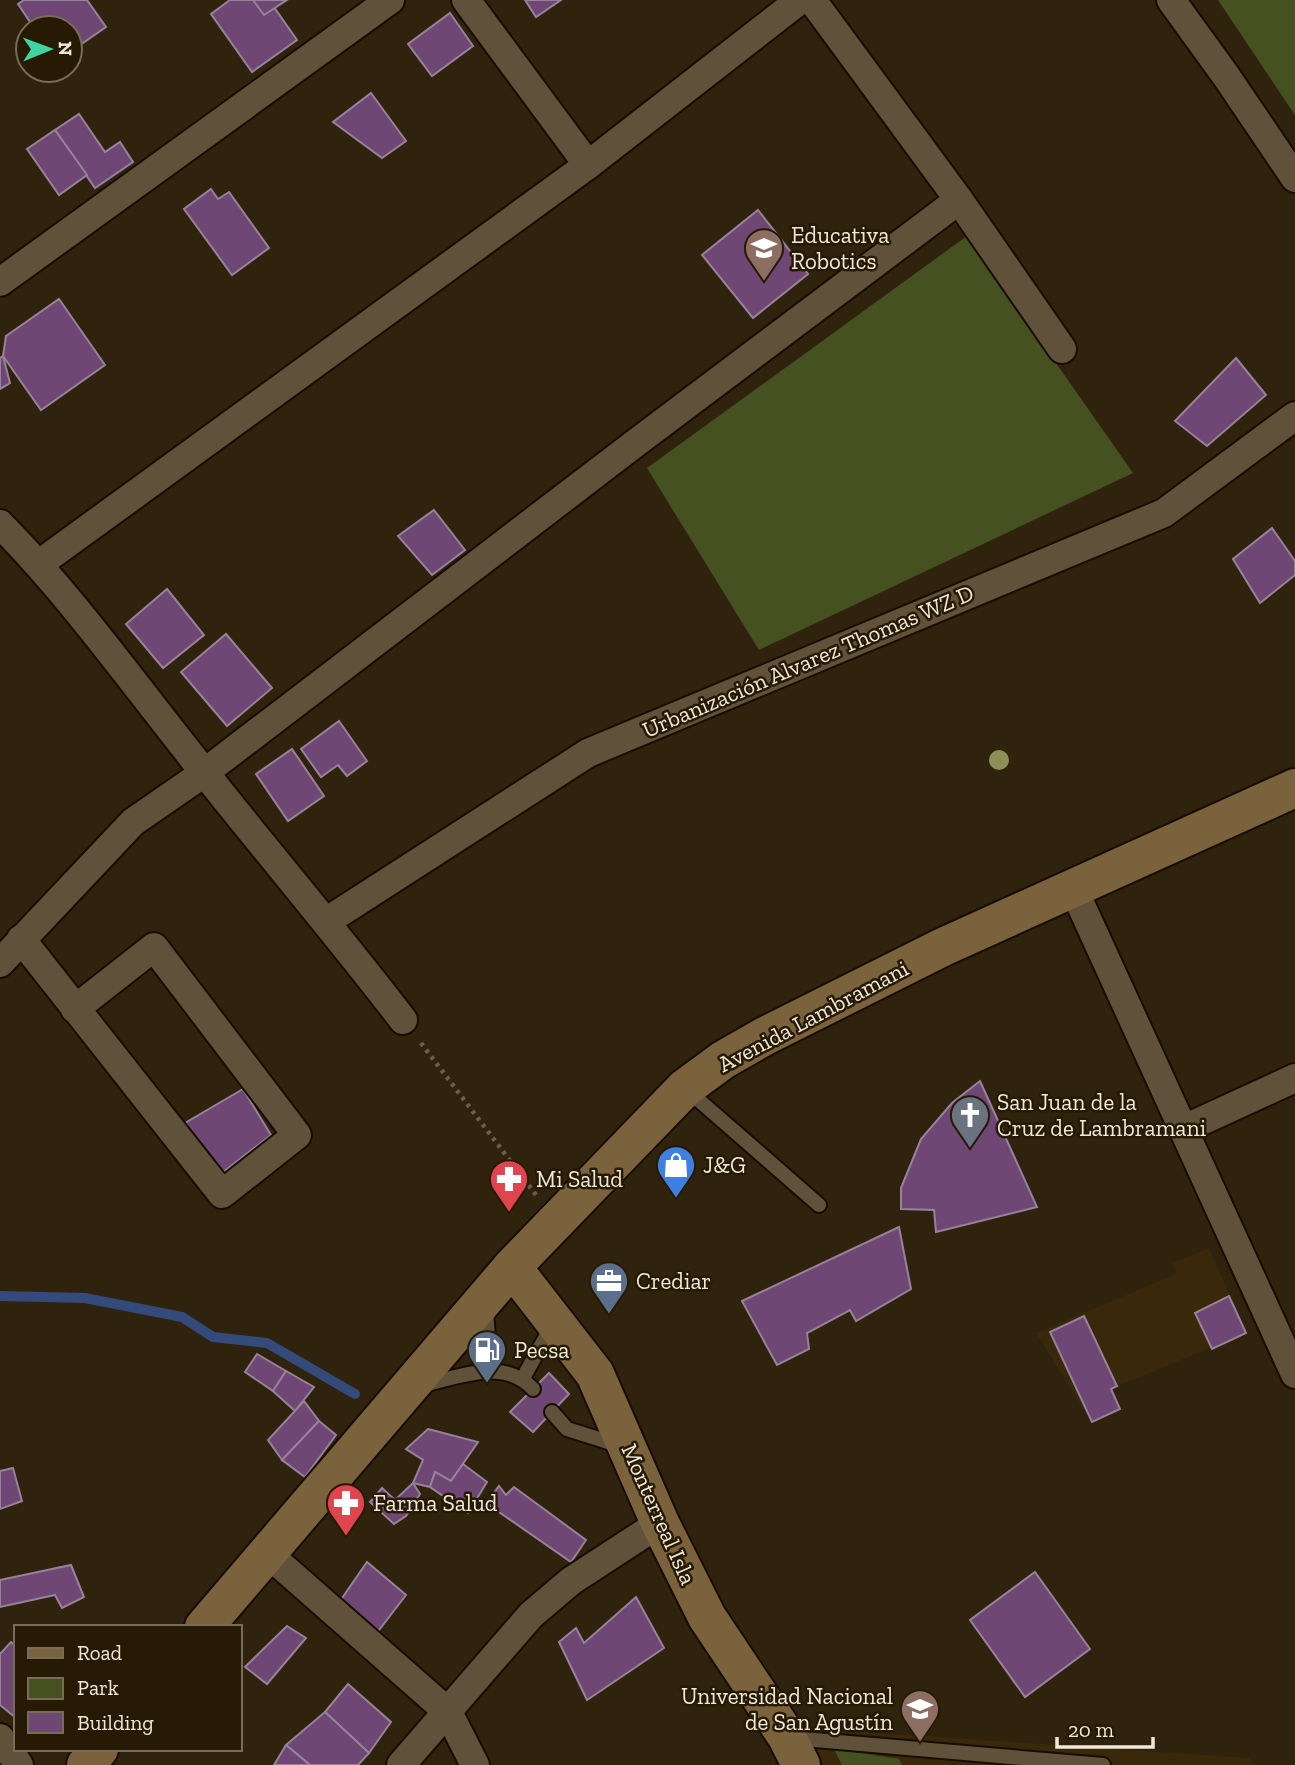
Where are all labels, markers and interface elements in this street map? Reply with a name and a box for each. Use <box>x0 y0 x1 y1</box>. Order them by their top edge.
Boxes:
north arrow <box>14 14 84 84</box>
text: N <box>54 41 77 56</box>
place label: Educativa Robotics <box>791 221 889 275</box>
school or university icon: Educativa Robotics <box>743 227 785 282</box>
street label: Urbanización Alvarez Thomas WZ D <box>638 578 978 744</box>
street label: Avenida Lambramani <box>713 954 913 1078</box>
place label: San Juan de la Cruz de Lambramani <box>997 1088 1206 1142</box>
church icon: San Juan de la Cruz de Lambramani <box>949 1094 991 1149</box>
shop icon: J&G <box>655 1144 697 1199</box>
place label: J&G <box>703 1151 746 1179</box>
pharmacy icon: Mi Salud <box>488 1158 530 1213</box>
place label: Mi Salud <box>536 1165 623 1193</box>
office icon: Crediar <box>588 1260 630 1315</box>
place label: Crediar <box>636 1267 711 1295</box>
fuel station icon: Pecsa <box>466 1329 508 1384</box>
place label: Pecsa <box>514 1336 569 1364</box>
street label: Monterreal Isla <box>615 1439 703 1589</box>
pharmacy icon: Farma Salud <box>325 1482 367 1537</box>
place label: Farma Salud <box>373 1489 498 1517</box>
legend <box>14 1625 242 1751</box>
text: Road <box>77 1640 123 1665</box>
text: Park <box>77 1675 119 1700</box>
place label: Universidad Nacional de San Agustín <box>681 1682 893 1736</box>
school or university icon: Universidad Nacional de San Agustín <box>899 1688 941 1743</box>
scale bar <box>1057 1706 1153 1750</box>
text: Building <box>77 1710 154 1735</box>
text: 20 m <box>1068 1717 1114 1742</box>

